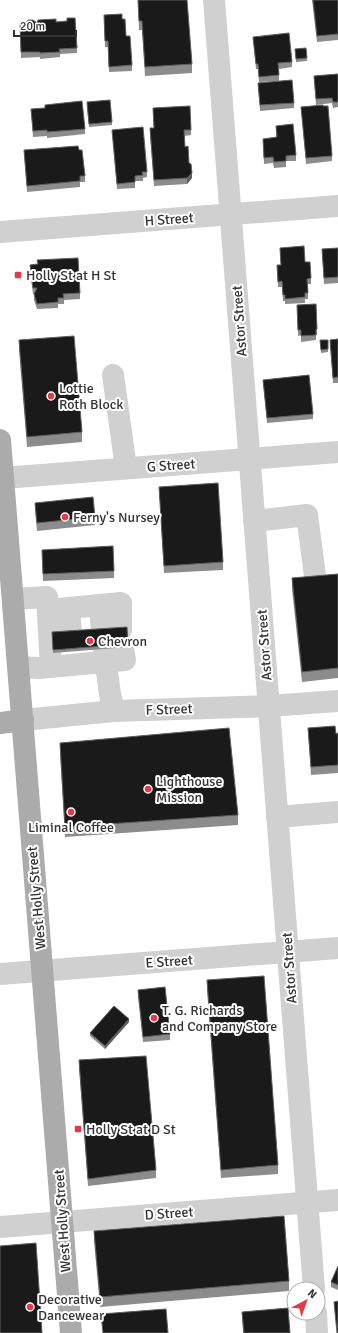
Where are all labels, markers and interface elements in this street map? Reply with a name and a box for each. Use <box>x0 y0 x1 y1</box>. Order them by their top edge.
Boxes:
scale bar <box>14 12 76 38</box>
text: 20 m <box>20 19 45 34</box>
street label: H Street <box>144 209 194 230</box>
place label: Holly St at H St <box>26 267 116 284</box>
marker: Holly St at H St <box>13 270 23 280</box>
street label: Astor Street <box>229 285 250 357</box>
place label: Lottie Roth Block <box>59 380 123 413</box>
marker: Lottie Roth Block <box>46 391 56 401</box>
street label: G Street <box>146 455 196 476</box>
place label: Ferny's Nursey <box>73 509 160 526</box>
marker: Ferny's Nursey <box>60 512 70 522</box>
street label: Astor Street <box>254 609 275 681</box>
place label: Chevron <box>98 633 147 650</box>
marker: Chevron <box>85 636 95 646</box>
street label: F Street <box>145 700 193 719</box>
place label: Lighthouse Mission <box>156 773 222 806</box>
marker: Lighthouse Mission <box>143 784 153 794</box>
marker: Liminal Coffee <box>66 807 76 817</box>
place label: Liminal Coffee <box>28 819 114 836</box>
street label: West Holly Street <box>24 846 49 950</box>
street label: Astor Street <box>279 932 300 1004</box>
street label: E Street <box>145 951 193 972</box>
place label: T. G. Richards and Company Store <box>162 1002 277 1035</box>
marker: T. G. Richards and Company Store <box>149 1013 159 1023</box>
place label: Holly St at D St <box>86 1121 176 1138</box>
marker: Holly St at D St <box>73 1124 83 1134</box>
street label: West Holly Street <box>50 1169 75 1273</box>
street label: D Street <box>144 1203 194 1224</box>
north arrow <box>286 1281 326 1321</box>
text: N <box>305 1286 319 1301</box>
place label: Decorative Dancewear <box>38 1291 105 1324</box>
marker: Decorative Dancewear <box>25 1302 35 1312</box>

